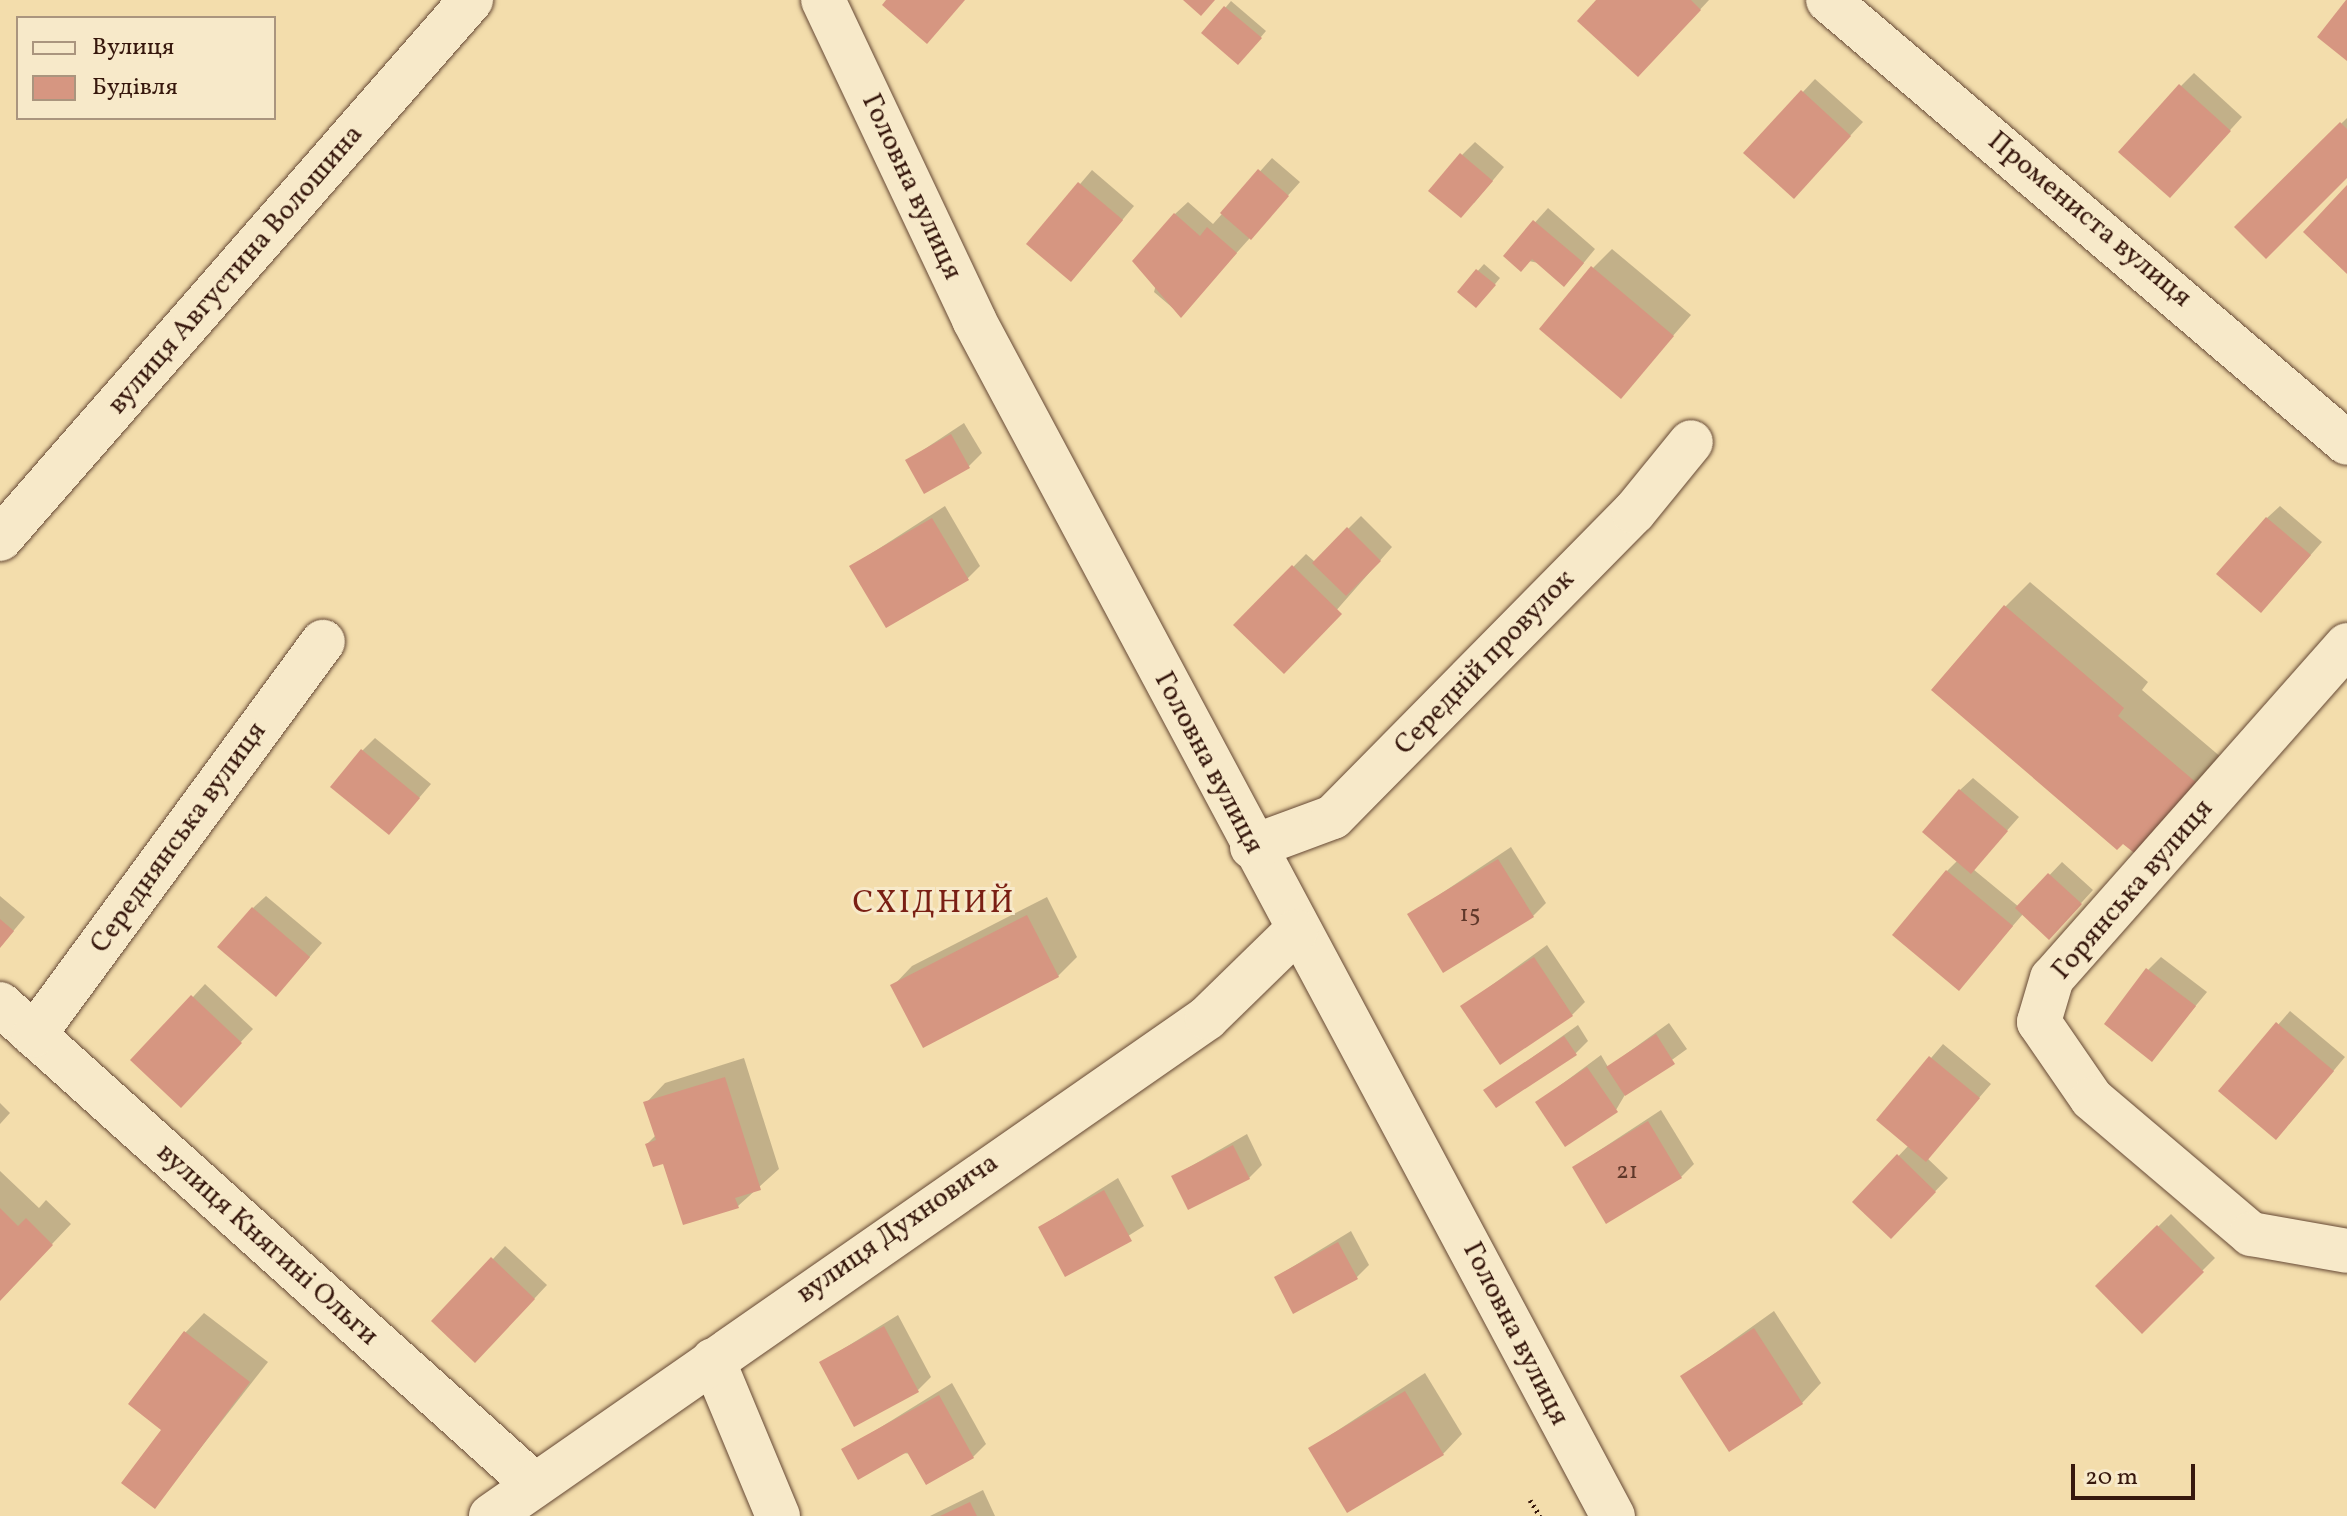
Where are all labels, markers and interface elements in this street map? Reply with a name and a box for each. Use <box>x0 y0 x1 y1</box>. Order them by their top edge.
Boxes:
legend <box>16 16 276 120</box>
text: Вулиця <box>92 31 174 65</box>
text: Будівля <box>92 71 178 105</box>
street label: Головна вулиця <box>853 89 969 285</box>
street label: вулиця Августина Волошина <box>101 118 371 422</box>
street label: Промениста вулиця <box>1980 125 2198 315</box>
street label: Середній провулок <box>1388 563 1582 763</box>
street label: Головна вулиця <box>1146 666 1270 860</box>
street label: Середнянська вулиця <box>84 716 274 960</box>
street label: Горянська вулиця <box>2045 793 2221 987</box>
district label: СХІДНИЙ <box>852 885 1016 923</box>
house number: 15 <box>1460 902 1480 930</box>
street label: вулиця Княгині Ольги <box>149 1137 385 1353</box>
street label: вулиця Духновича <box>791 1147 1005 1311</box>
house number: 21 <box>1616 1159 1638 1187</box>
street label: Головна вулиця <box>1454 1237 1576 1431</box>
scale bar <box>2075 1448 2199 1498</box>
text: 20 m <box>2085 1461 2138 1495</box>

